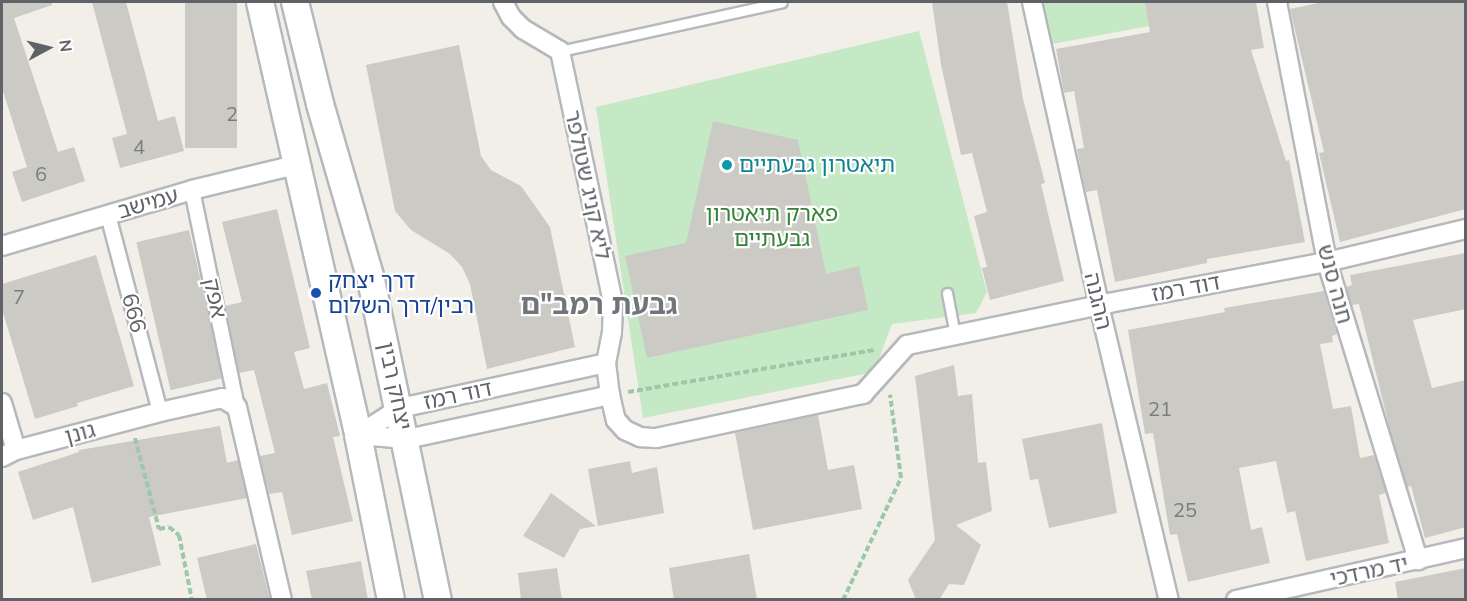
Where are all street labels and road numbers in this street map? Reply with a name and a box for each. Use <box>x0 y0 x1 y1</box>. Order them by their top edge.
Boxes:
street label: ליא קניג שטולפר <box>559 108 617 262</box>
street label: עמישב <box>114 182 182 224</box>
street label: חנה סנש <box>1312 241 1358 327</box>
street label: דוד רמז <box>1149 268 1223 308</box>
street label: ההגנה <box>1079 270 1117 332</box>
street label: אפק <box>198 275 232 321</box>
street label: 666 <box>116 290 152 336</box>
street label: יצחק רבין <box>373 339 417 433</box>
street label: דוד רמז <box>421 375 495 415</box>
street label: גונן <box>62 416 98 450</box>
street label: יד מרדכי <box>1328 550 1410 592</box>

